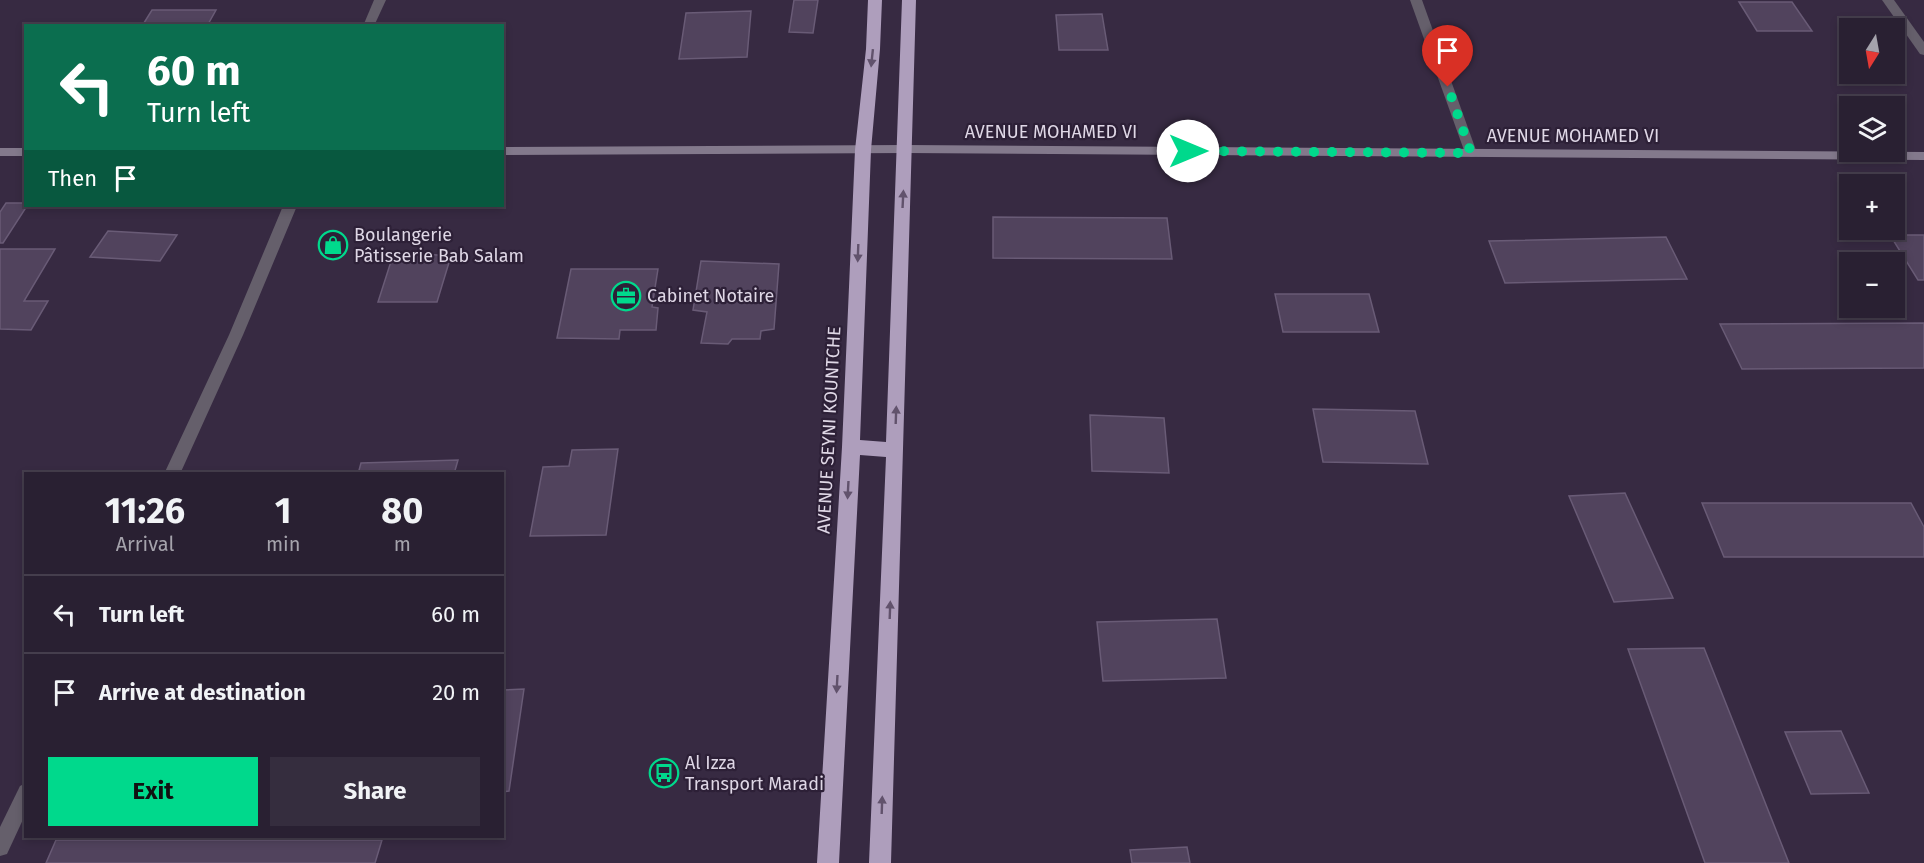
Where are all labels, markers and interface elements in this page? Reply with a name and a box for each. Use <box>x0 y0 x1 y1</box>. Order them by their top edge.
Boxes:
north arrow <box>1839 18 1905 84</box>
map controls <box>1839 18 1905 318</box>
pin <box>1422 25 1473 87</box>
icon: arrive <box>1431 34 1464 67</box>
text: 60 m <box>147 46 241 96</box>
icon: left <box>48 48 126 126</box>
one-way arrow <box>867 49 877 68</box>
button: layers <box>1839 96 1905 162</box>
text: Turn left <box>147 97 250 129</box>
position arrow <box>1156 119 1220 183</box>
street label: AVENUE MOHAMED VI <box>965 121 1137 143</box>
street label: AVENUE MOHAMED VI <box>1487 125 1659 147</box>
icon: arrive <box>109 162 142 195</box>
text: Then <box>48 165 97 192</box>
button: + <box>1839 174 1905 240</box>
one-way arrow <box>899 189 908 208</box>
place label: Boulangerie Pâtisserie Bab Salam <box>354 224 524 267</box>
shop icon: Boulangerie Pâtisserie Bab Salam <box>317 229 349 261</box>
one-way arrow <box>854 243 863 262</box>
button: − <box>1839 252 1905 318</box>
office icon: Cabinet Notaire <box>610 280 642 312</box>
place label: Cabinet Notaire <box>647 285 774 307</box>
street label: AVENUE SEYNI KOUNTCHE <box>813 326 845 534</box>
one-way arrow <box>891 405 900 424</box>
one-way arrow <box>843 480 853 499</box>
text: 11:26 <box>105 489 185 533</box>
text: 1 <box>275 489 292 533</box>
text: 80 <box>381 489 423 533</box>
text: Arrival <box>116 532 174 556</box>
text: min <box>266 532 300 556</box>
text: m <box>394 532 411 556</box>
icon: left <box>48 598 81 631</box>
one-way arrow <box>885 600 895 619</box>
text: Turn left <box>99 601 184 628</box>
text: 60 m <box>431 601 480 628</box>
one-way arrow <box>832 675 841 694</box>
icon: arrive <box>48 676 81 709</box>
text: Arrive at destination <box>99 679 306 706</box>
text: 20 m <box>432 679 480 706</box>
place label: Al Izza Transport Maradi <box>685 752 824 795</box>
button: Exit <box>48 757 258 826</box>
button: Share <box>270 757 480 826</box>
bus stop icon: Al Izza Transport Maradi <box>648 757 680 789</box>
one-way arrow <box>878 795 887 814</box>

